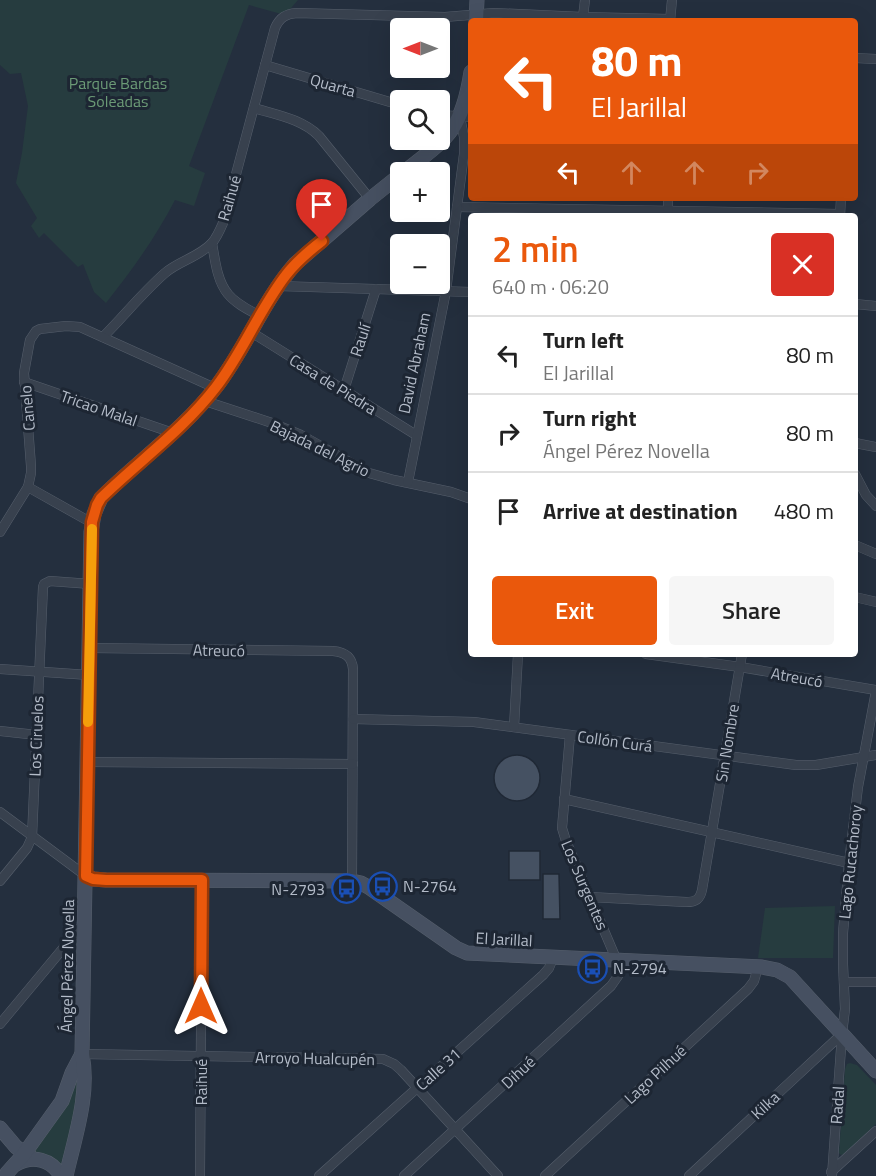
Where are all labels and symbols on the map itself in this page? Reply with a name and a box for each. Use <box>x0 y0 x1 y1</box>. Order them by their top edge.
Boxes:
north arrow <box>390 18 450 78</box>
street label: Quarta <box>307 67 359 103</box>
park label: Parque Bardas Soleadas <box>69 71 167 113</box>
street label: Raihué <box>211 172 247 224</box>
pin <box>296 179 347 241</box>
street label: David Abraham <box>392 310 436 416</box>
street label: Raulí <box>343 319 377 360</box>
street label: Casa de Piedra <box>285 348 381 420</box>
street label: Canelo <box>13 384 41 432</box>
street label: Tricao Malal <box>57 384 141 432</box>
street label: Bajada del Agrio <box>266 413 374 483</box>
street label: Atreucó <box>193 638 245 662</box>
street label: Atreucó <box>769 661 825 693</box>
street label: Los Ciruelos <box>23 695 49 777</box>
street label: Sin Nombre <box>709 702 745 784</box>
street label: Collón Curá <box>576 724 654 758</box>
street label: Lago Rucachoroy <box>832 804 868 920</box>
street label: Los Surgentes <box>555 836 615 934</box>
bus stop icon: N-2764 <box>366 870 398 902</box>
bus stop icon: N-2793 <box>330 873 362 905</box>
place label: N-2764 <box>403 874 457 898</box>
place label: N-2793 <box>271 877 325 901</box>
street label: Ángel Pérez Novella <box>54 899 80 1033</box>
street label: El Jarillal <box>475 926 533 952</box>
bus stop icon: N-2794 <box>576 952 608 984</box>
place label: N-2794 <box>613 956 667 980</box>
position arrow <box>169 974 233 1038</box>
street label: Lago Pilhué <box>618 1039 692 1109</box>
street label: Calle 31 <box>410 1042 466 1096</box>
street label: Arroyo Hualcupén <box>255 1045 375 1071</box>
street label: Dihué <box>496 1050 540 1094</box>
street label: Raihué <box>189 1059 213 1105</box>
street label: Kilka <box>745 1085 785 1125</box>
street label: Radal <box>824 1085 850 1125</box>

